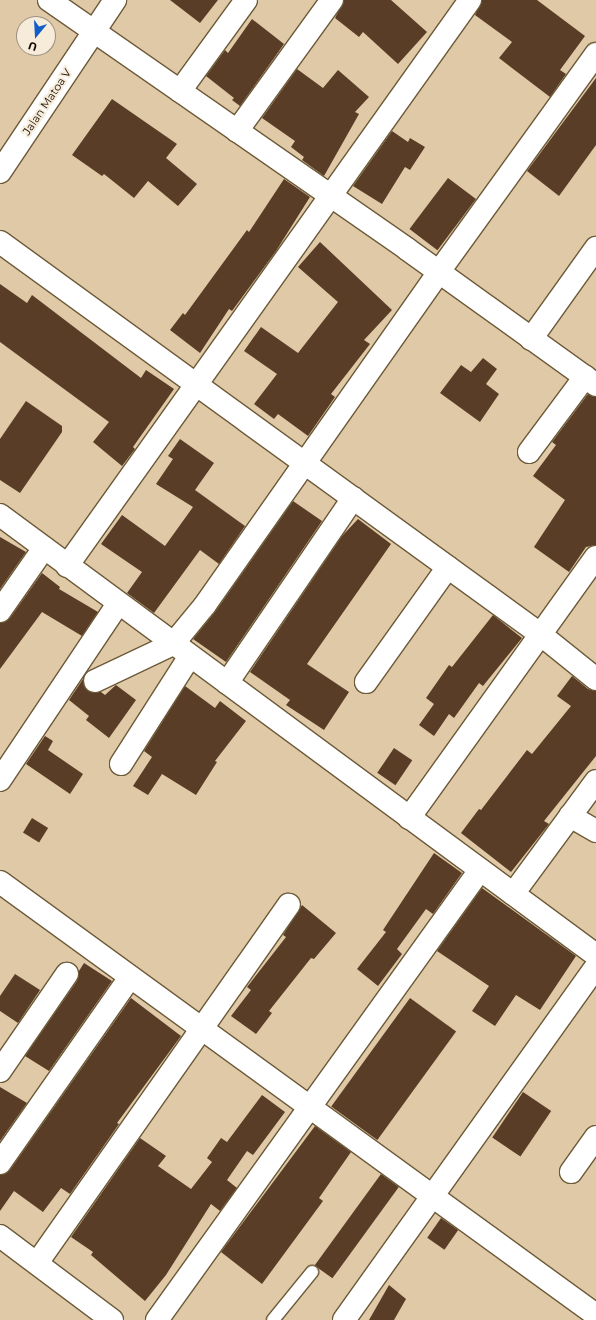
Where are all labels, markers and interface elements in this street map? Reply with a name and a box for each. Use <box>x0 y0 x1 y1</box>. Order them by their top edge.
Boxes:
north arrow <box>16 16 56 56</box>
text: U <box>26 38 39 54</box>
street label: Jalan Matoa V <box>20 66 74 138</box>

